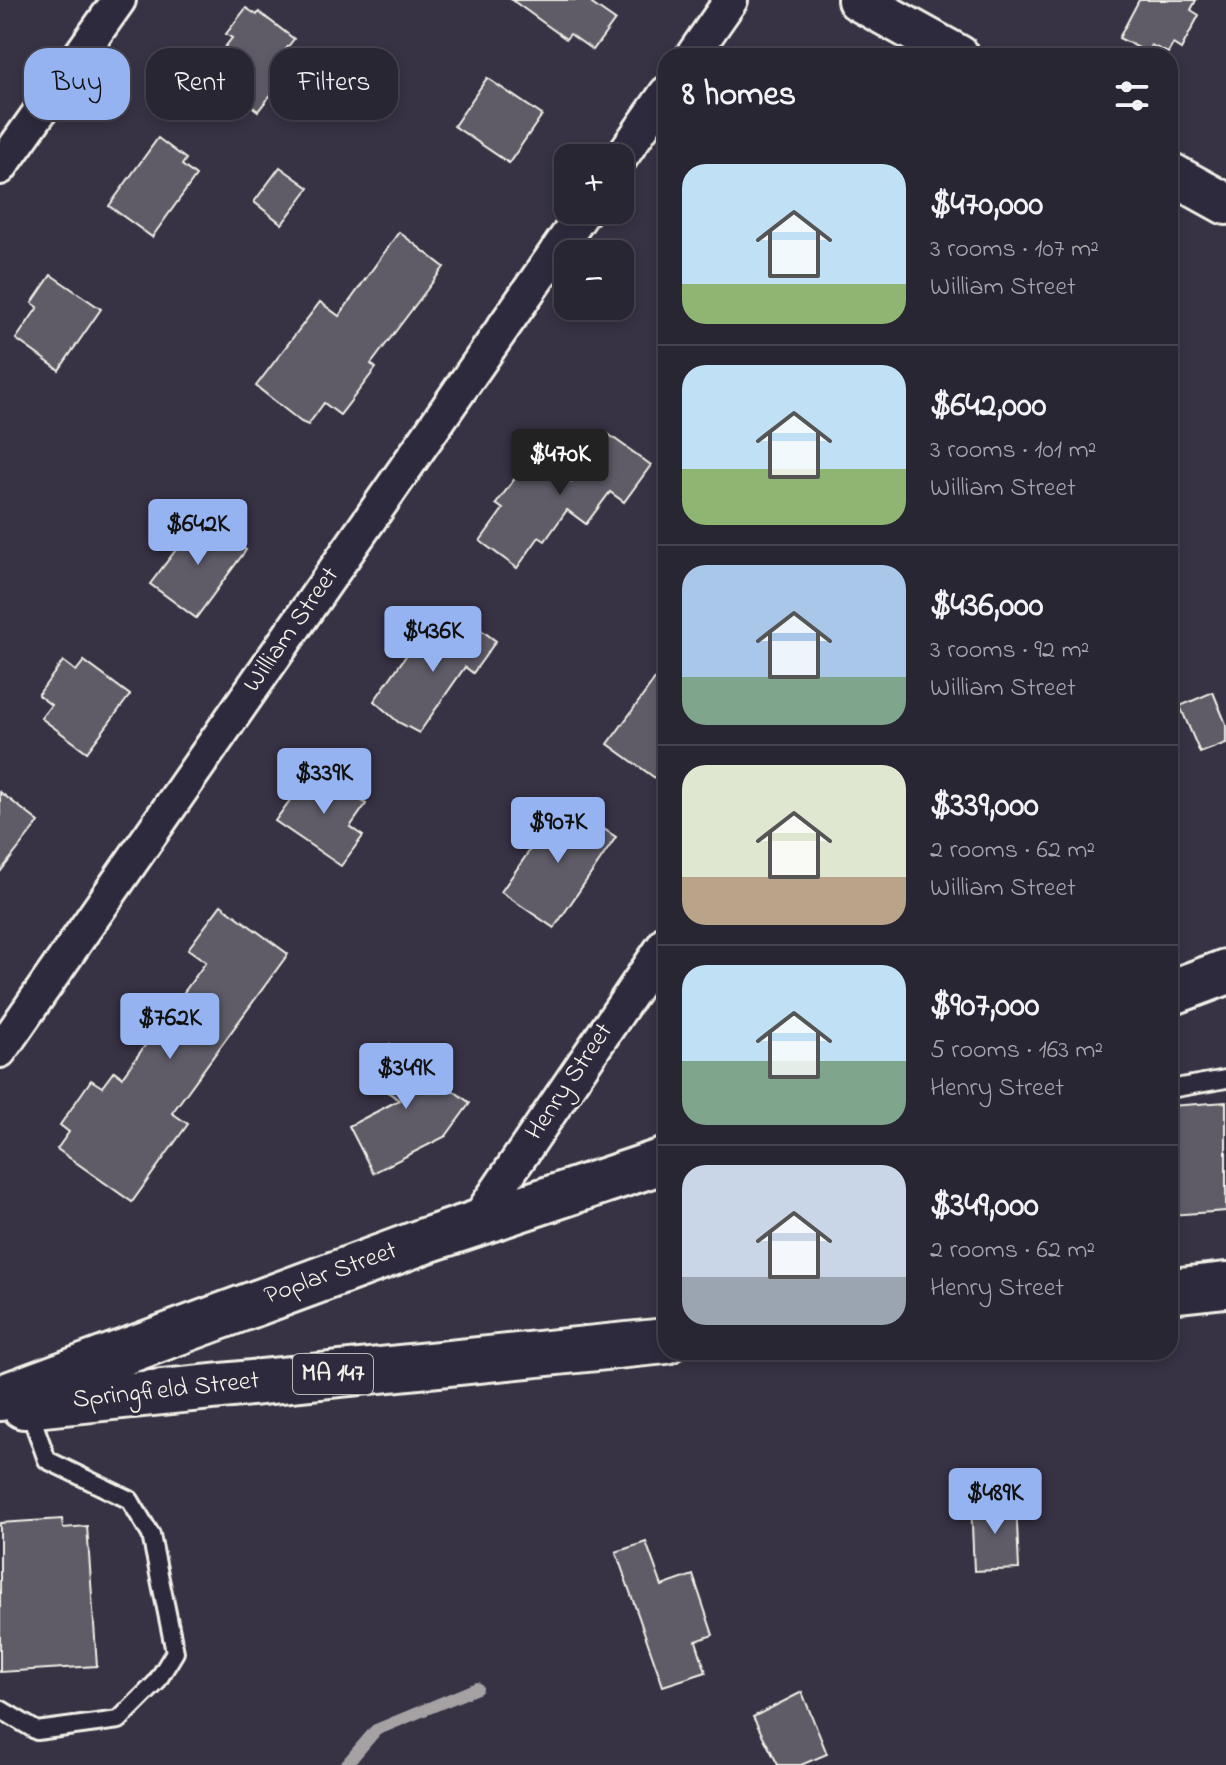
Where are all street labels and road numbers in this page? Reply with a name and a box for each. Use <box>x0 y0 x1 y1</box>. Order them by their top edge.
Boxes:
street label: William Street <box>235 559 350 701</box>
street label: Henry Street <box>517 1016 623 1148</box>
street label: Poplar Street <box>259 1232 403 1316</box>
road number: MA 147 <box>293 1354 373 1394</box>
street label: Springfield Street <box>71 1362 261 1420</box>

